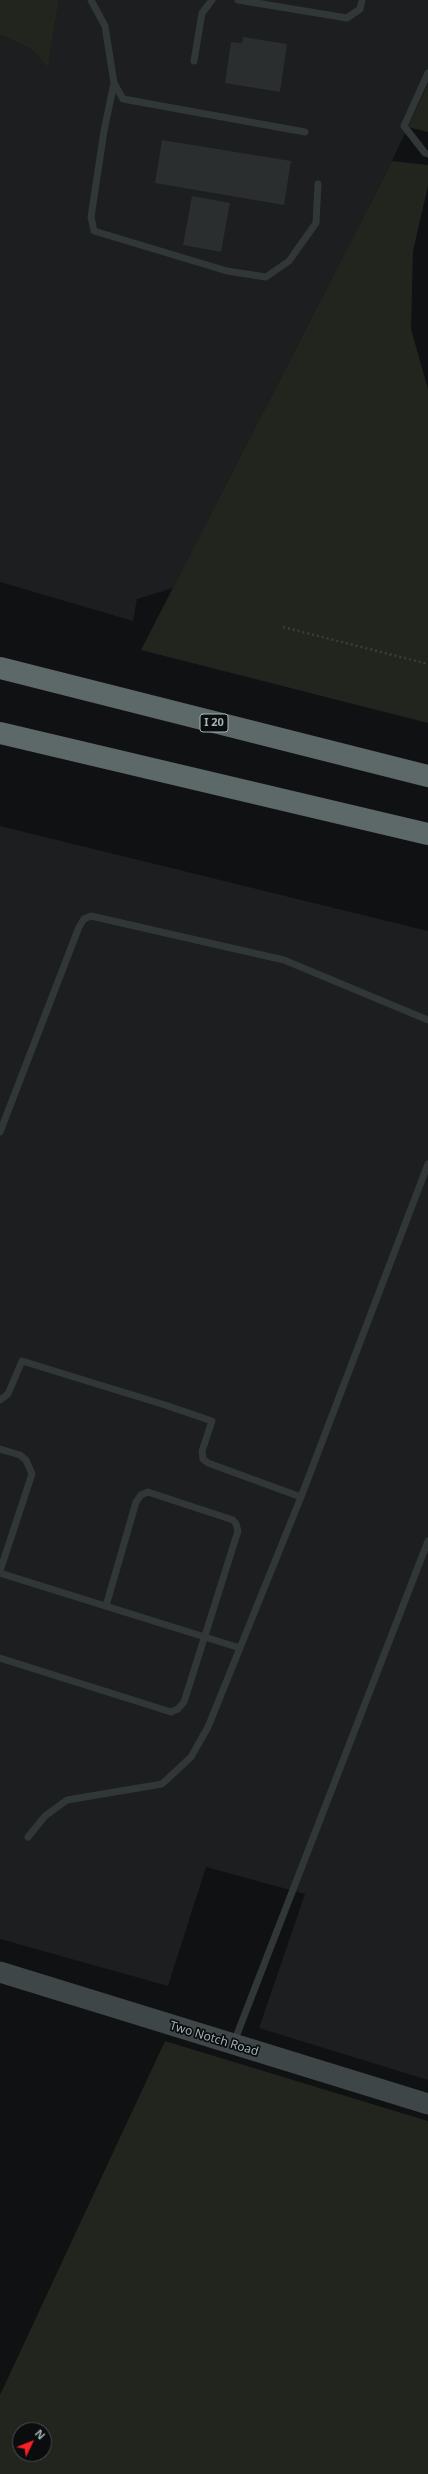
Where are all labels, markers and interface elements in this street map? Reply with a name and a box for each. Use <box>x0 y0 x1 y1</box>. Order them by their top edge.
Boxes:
road number: I 20 <box>200 714 228 732</box>
street label: Two Notch Road <box>168 2019 260 2059</box>
north arrow <box>12 2422 52 2462</box>
text: N <box>32 2426 49 2443</box>

